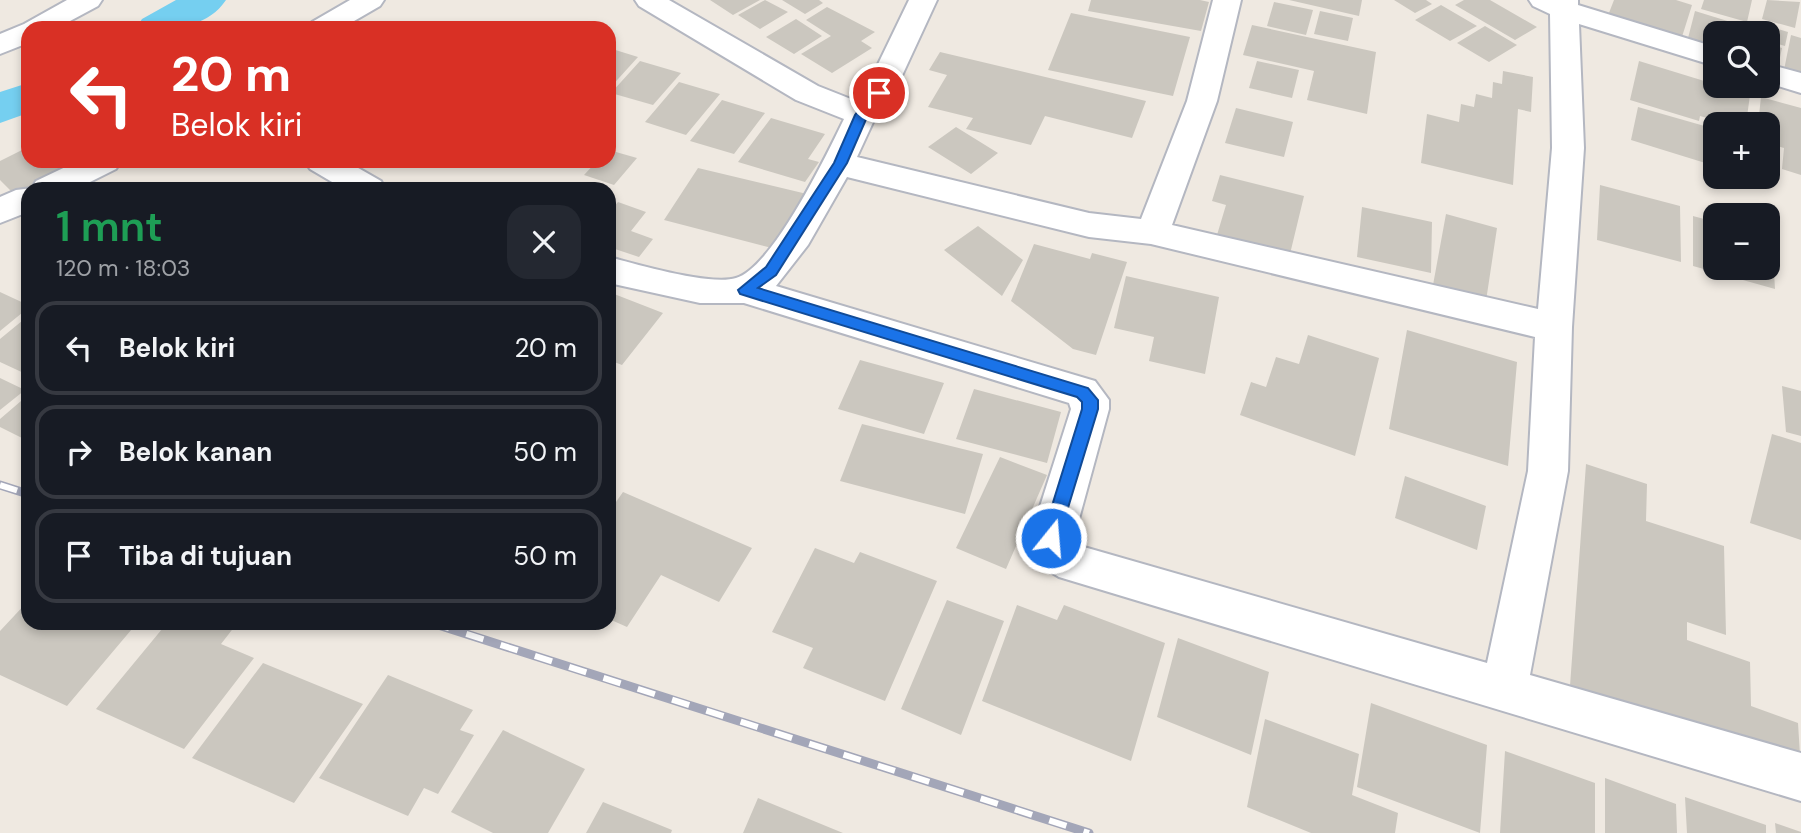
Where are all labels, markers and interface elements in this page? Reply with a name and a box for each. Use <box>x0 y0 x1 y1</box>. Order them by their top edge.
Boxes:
map controls <box>1703 21 1780 280</box>
button: search <box>1703 21 1780 98</box>
text: 20 m <box>171 42 291 106</box>
icon: left <box>56 49 147 140</box>
pin <box>849 63 909 123</box>
icon: arrive <box>860 74 898 112</box>
text: Belok kiri <box>171 104 303 146</box>
button: + <box>1703 112 1780 189</box>
text: 1 mnt <box>56 199 163 254</box>
button: − <box>1703 203 1780 280</box>
button: close <box>507 205 581 279</box>
text: 120 m · 18:03 <box>56 253 190 283</box>
icon: left <box>60 329 98 367</box>
text: Belok kiri <box>119 331 235 365</box>
text: 20 m <box>514 331 577 365</box>
icon: right <box>60 433 98 471</box>
text: Belok kanan <box>119 435 272 469</box>
text: 50 m <box>513 435 577 469</box>
position arrow <box>1014 501 1088 575</box>
icon: arrive <box>60 537 98 575</box>
text: Tiba di tujuan <box>119 539 292 573</box>
text: 50 m <box>513 539 577 573</box>

